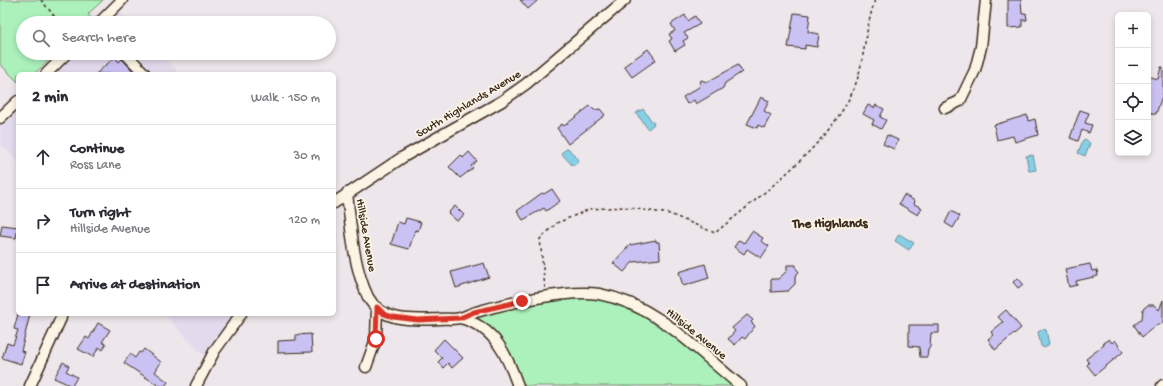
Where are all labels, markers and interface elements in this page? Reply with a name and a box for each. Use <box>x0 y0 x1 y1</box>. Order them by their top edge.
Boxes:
map controls <box>1115 12 1151 156</box>
button: + <box>1115 12 1151 48</box>
search box <box>16 16 336 60</box>
icon: search <box>30 27 52 49</box>
text: Search here <box>62 29 136 47</box>
button: − <box>1115 48 1151 84</box>
street label: South Highlands Avenue <box>414 67 525 142</box>
button: locate <box>1115 84 1151 120</box>
text: 2 min <box>32 88 68 108</box>
text: Walk · 150 m <box>251 91 320 106</box>
button: layers <box>1115 120 1151 156</box>
text: Continue <box>70 140 124 158</box>
icon: ahead <box>32 146 54 168</box>
text: 30 m <box>294 149 320 164</box>
text: Ross Lane <box>70 158 121 173</box>
street label: Hillside Avenue <box>352 198 378 274</box>
text: Turn right <box>70 204 130 222</box>
icon: right <box>32 210 54 232</box>
text: 120 m <box>289 213 320 228</box>
district label: The Highlands <box>791 217 869 232</box>
text: Hillside Avenue <box>70 222 150 237</box>
icon: arrive <box>32 274 54 296</box>
text: Arrive at destination <box>70 276 200 294</box>
route end <box>513 292 531 310</box>
street label: Hillside Avenue <box>663 306 729 364</box>
route start <box>367 330 385 348</box>

